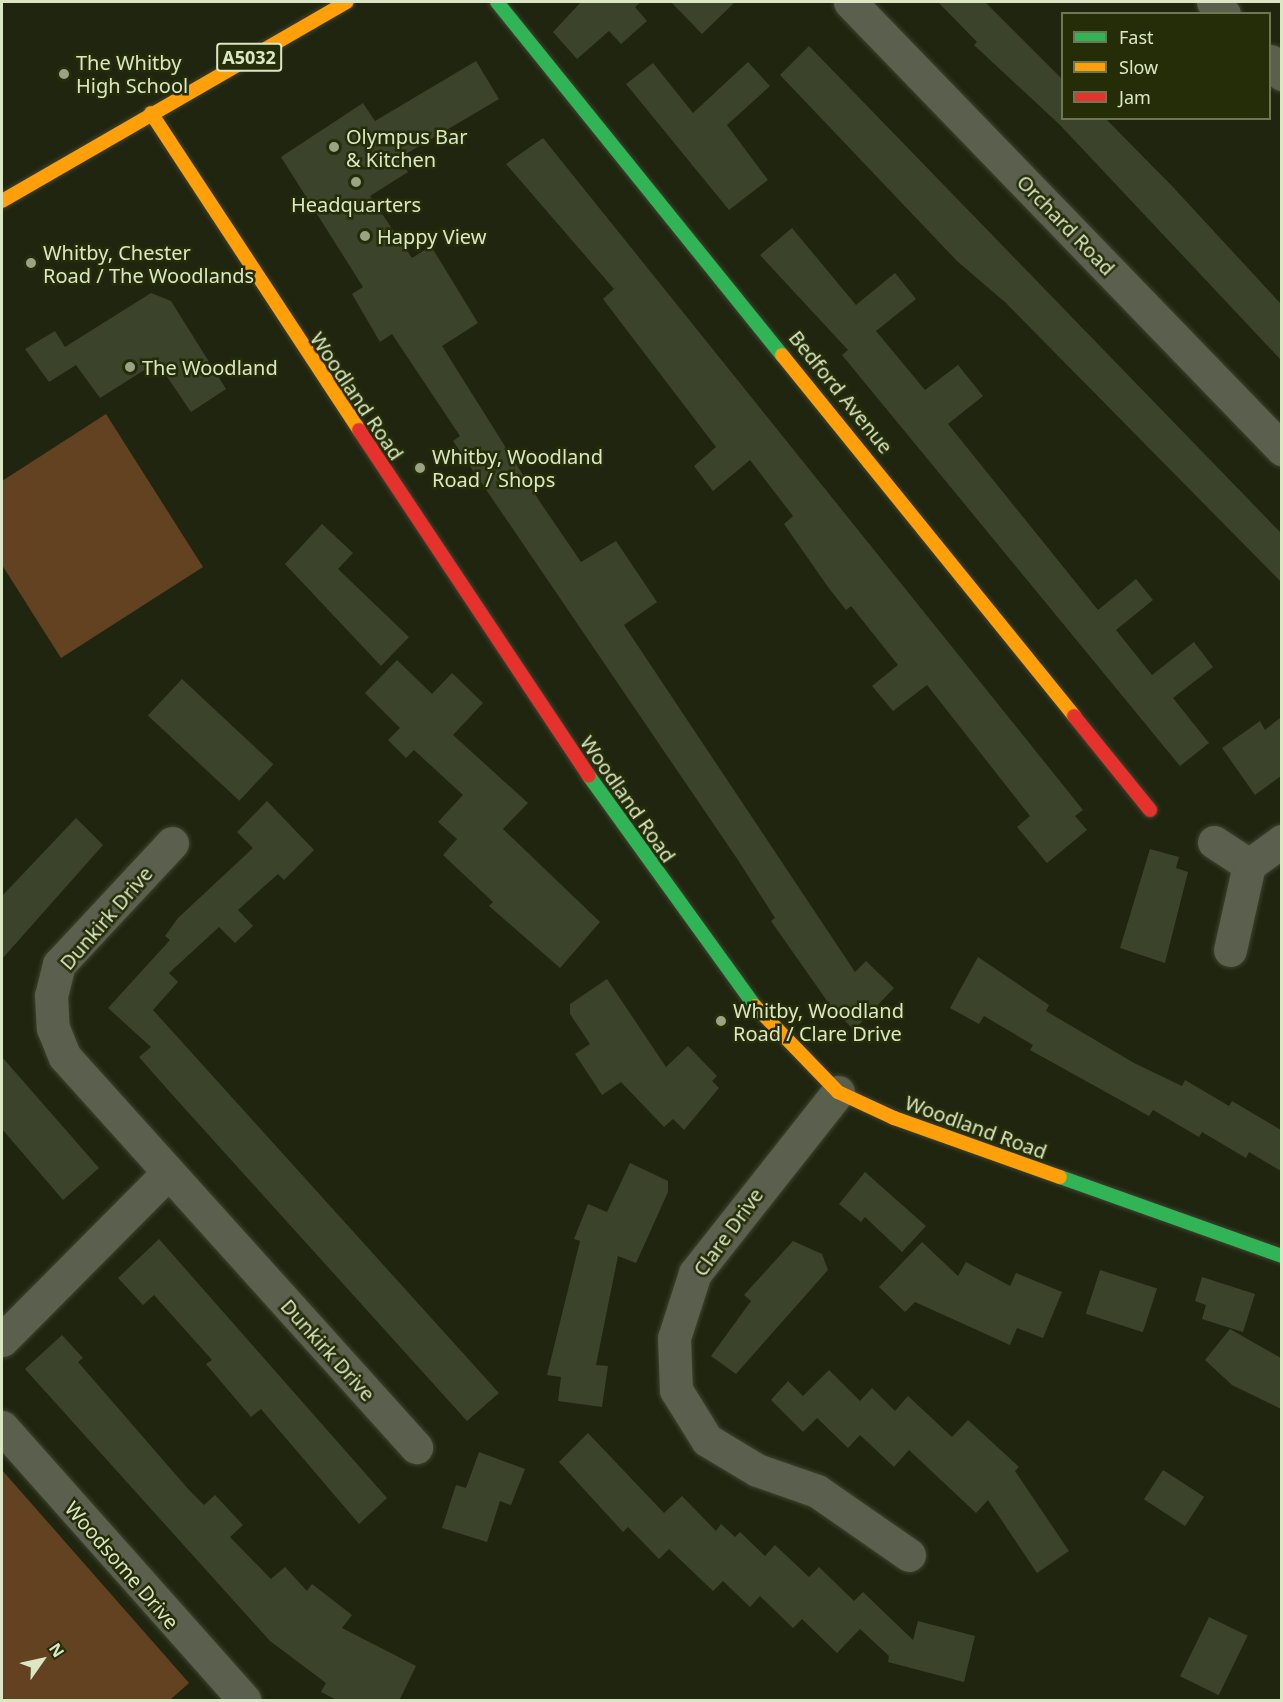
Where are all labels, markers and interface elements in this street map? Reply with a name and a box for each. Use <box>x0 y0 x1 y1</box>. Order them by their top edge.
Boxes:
legend <box>1061 12 1271 120</box>
text: Fast <box>1119 25 1154 49</box>
road number: A5032 <box>216 42 282 72</box>
place label: The Whitby High School <box>76 51 188 98</box>
text: Slow <box>1119 55 1158 79</box>
marker: The Whitby High School <box>57 67 71 81</box>
text: Jam <box>1119 85 1151 109</box>
place label: Olympus Bar & Kitchen <box>346 124 468 171</box>
marker: Olympus Bar & Kitchen <box>327 140 341 154</box>
street label: Orchard Road <box>1012 170 1120 280</box>
marker: Headquarters <box>349 175 363 189</box>
place label: Headquarters <box>291 192 421 216</box>
place label: Happy View <box>377 224 486 248</box>
marker: Happy View <box>358 229 372 243</box>
place label: Whitby, Chester Road / The Woodlands <box>43 240 254 287</box>
marker: Whitby, Chester Road / The Woodlands <box>24 256 38 270</box>
street label: Bedford Avenue <box>784 326 898 458</box>
street label: Woodland Road <box>305 328 409 464</box>
place label: The Woodland <box>142 355 278 379</box>
marker: The Woodland <box>123 360 137 374</box>
place label: Whitby, Woodland Road / Shops <box>432 444 603 491</box>
marker: Whitby, Woodland Road / Shops <box>413 461 427 475</box>
street label: Woodland Road <box>575 731 681 867</box>
street label: Dunkirk Drive <box>55 862 157 974</box>
place label: Whitby, Woodland Road / Clare Drive <box>733 998 904 1045</box>
marker: Whitby, Woodland Road / Clare Drive <box>714 1014 728 1028</box>
street label: Woodland Road <box>902 1090 1050 1164</box>
street label: Clare Drive <box>688 1183 768 1281</box>
street label: Dunkirk Drive <box>276 1294 380 1406</box>
street label: Woodsome Drive <box>60 1496 184 1634</box>
north arrow <box>12 1630 72 1690</box>
text: N <box>44 1638 70 1661</box>

